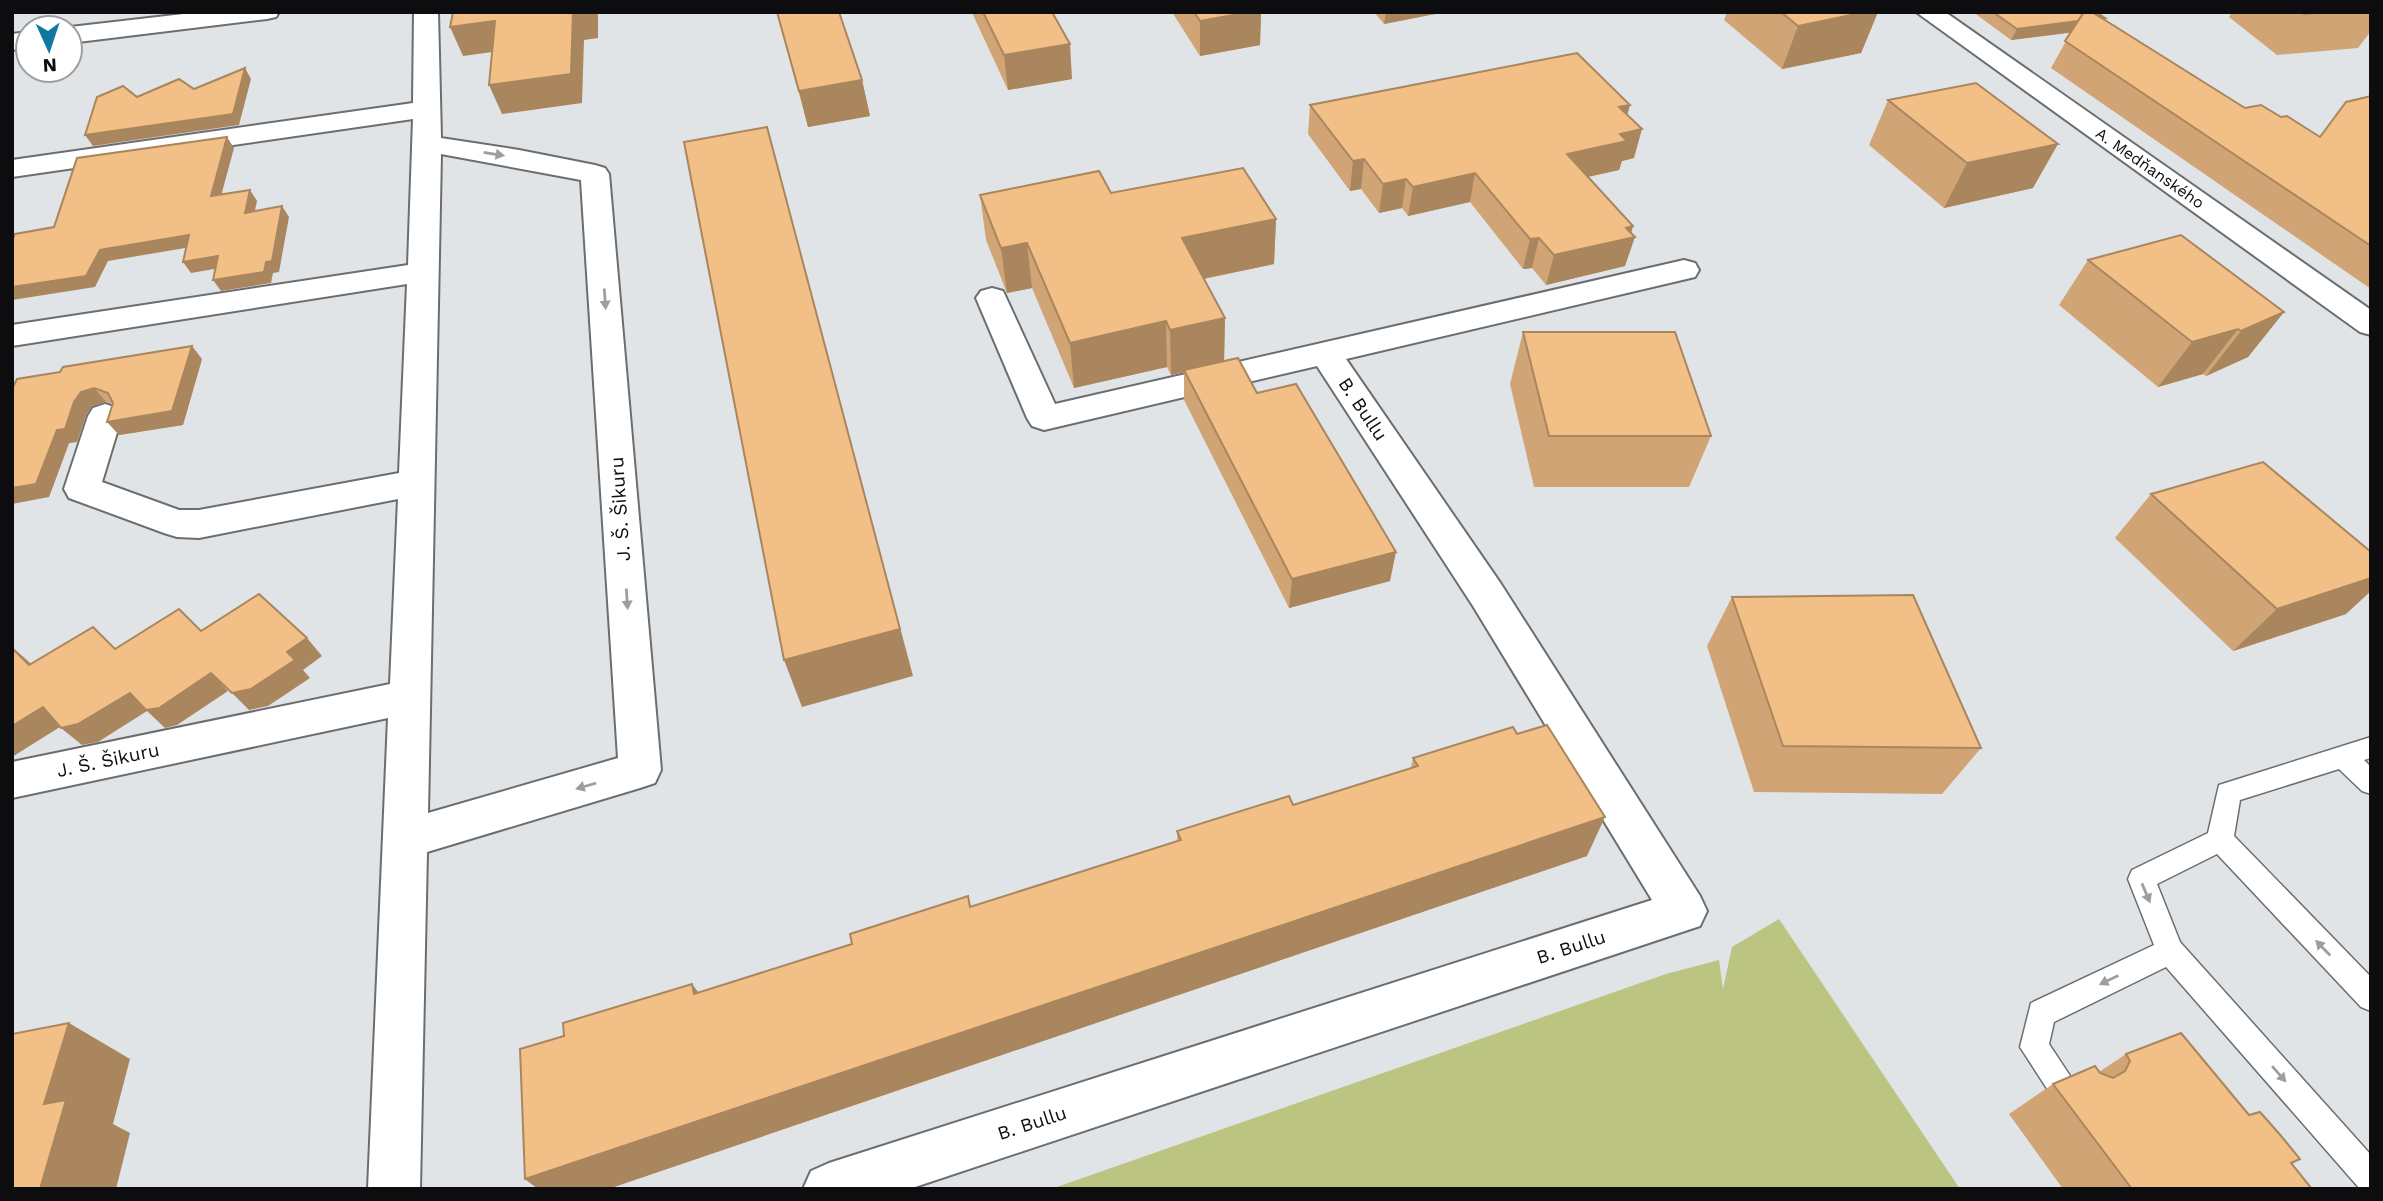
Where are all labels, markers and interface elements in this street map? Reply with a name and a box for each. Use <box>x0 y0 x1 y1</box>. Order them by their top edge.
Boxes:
north arrow <box>14 14 84 84</box>
text: N <box>42 54 58 77</box>
street label: A. Medňanského <box>2092 123 2208 213</box>
one-way arrow <box>483 149 505 160</box>
one-way arrow <box>599 288 610 310</box>
street label: B. Bullu <box>1333 373 1393 445</box>
street label: J. Š. Šikuru <box>605 456 635 562</box>
one-way arrow <box>622 588 633 610</box>
street label: J. Š. Šikuru <box>54 738 162 782</box>
one-way arrow <box>576 781 597 791</box>
one-way arrow <box>2141 882 2152 903</box>
street label: B. Bullu <box>1533 925 1609 969</box>
one-way arrow <box>2316 940 2332 957</box>
one-way arrow <box>2099 974 2119 986</box>
one-way arrow <box>2271 1065 2287 1083</box>
street label: B. Bullu <box>994 1101 1070 1145</box>

